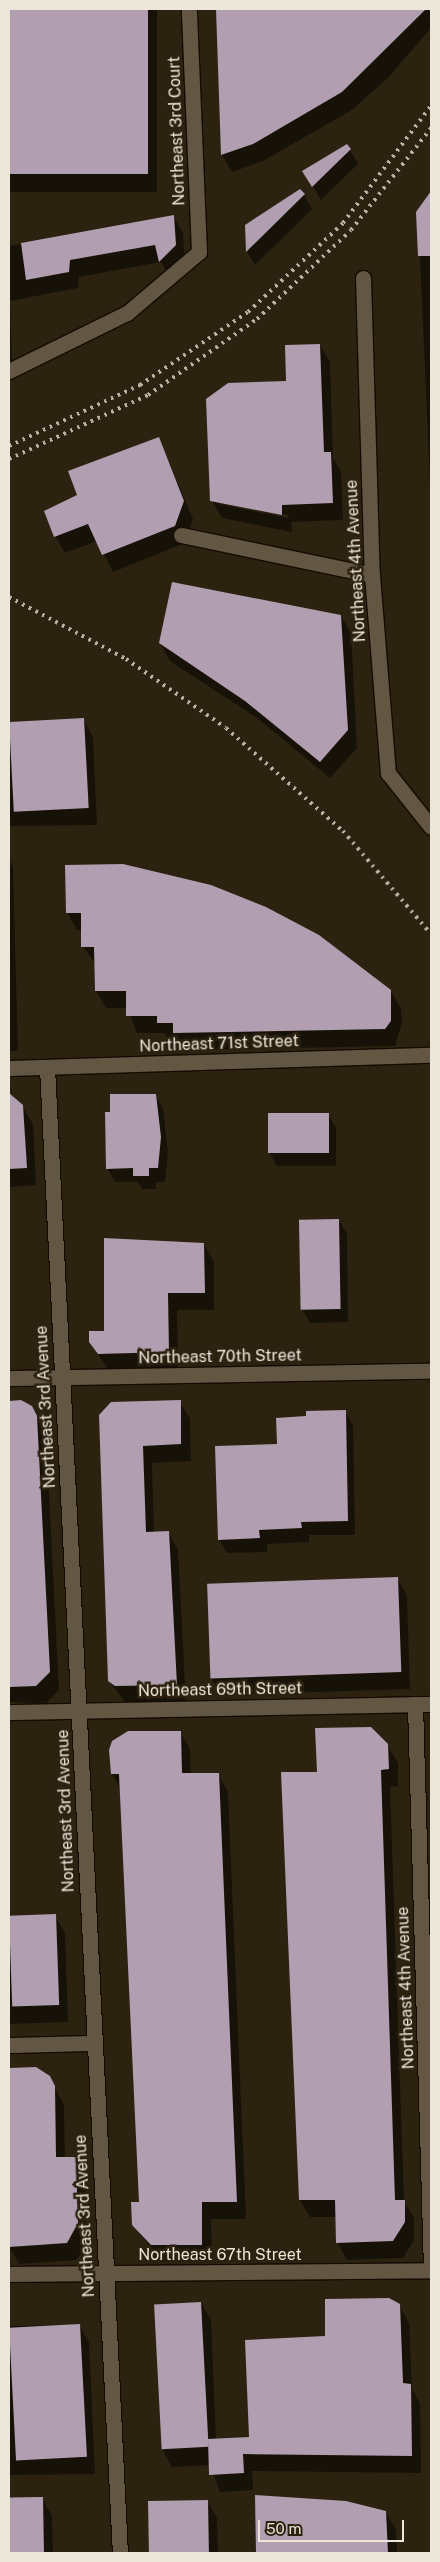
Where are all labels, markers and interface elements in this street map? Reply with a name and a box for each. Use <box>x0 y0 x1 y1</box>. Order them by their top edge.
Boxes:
street label: Northeast 3rd Court <box>165 56 189 206</box>
street label: Northeast 4th Avenue <box>342 479 370 643</box>
street label: Northeast 71st Street <box>139 1032 299 1056</box>
street label: Northeast 3rd Avenue <box>32 1325 60 1489</box>
street label: Northeast 70th Street <box>138 1346 302 1368</box>
street label: Northeast 69th Street <box>138 1679 302 1701</box>
street label: Northeast 3rd Avenue <box>54 1729 78 1893</box>
street label: Northeast 4th Avenue <box>394 1906 418 2070</box>
street label: Northeast 3rd Avenue <box>71 2134 99 2298</box>
street label: Northeast 67th Street <box>138 2245 302 2265</box>
scale bar <box>260 2510 406 2542</box>
text: 50 m <box>266 2520 301 2537</box>

